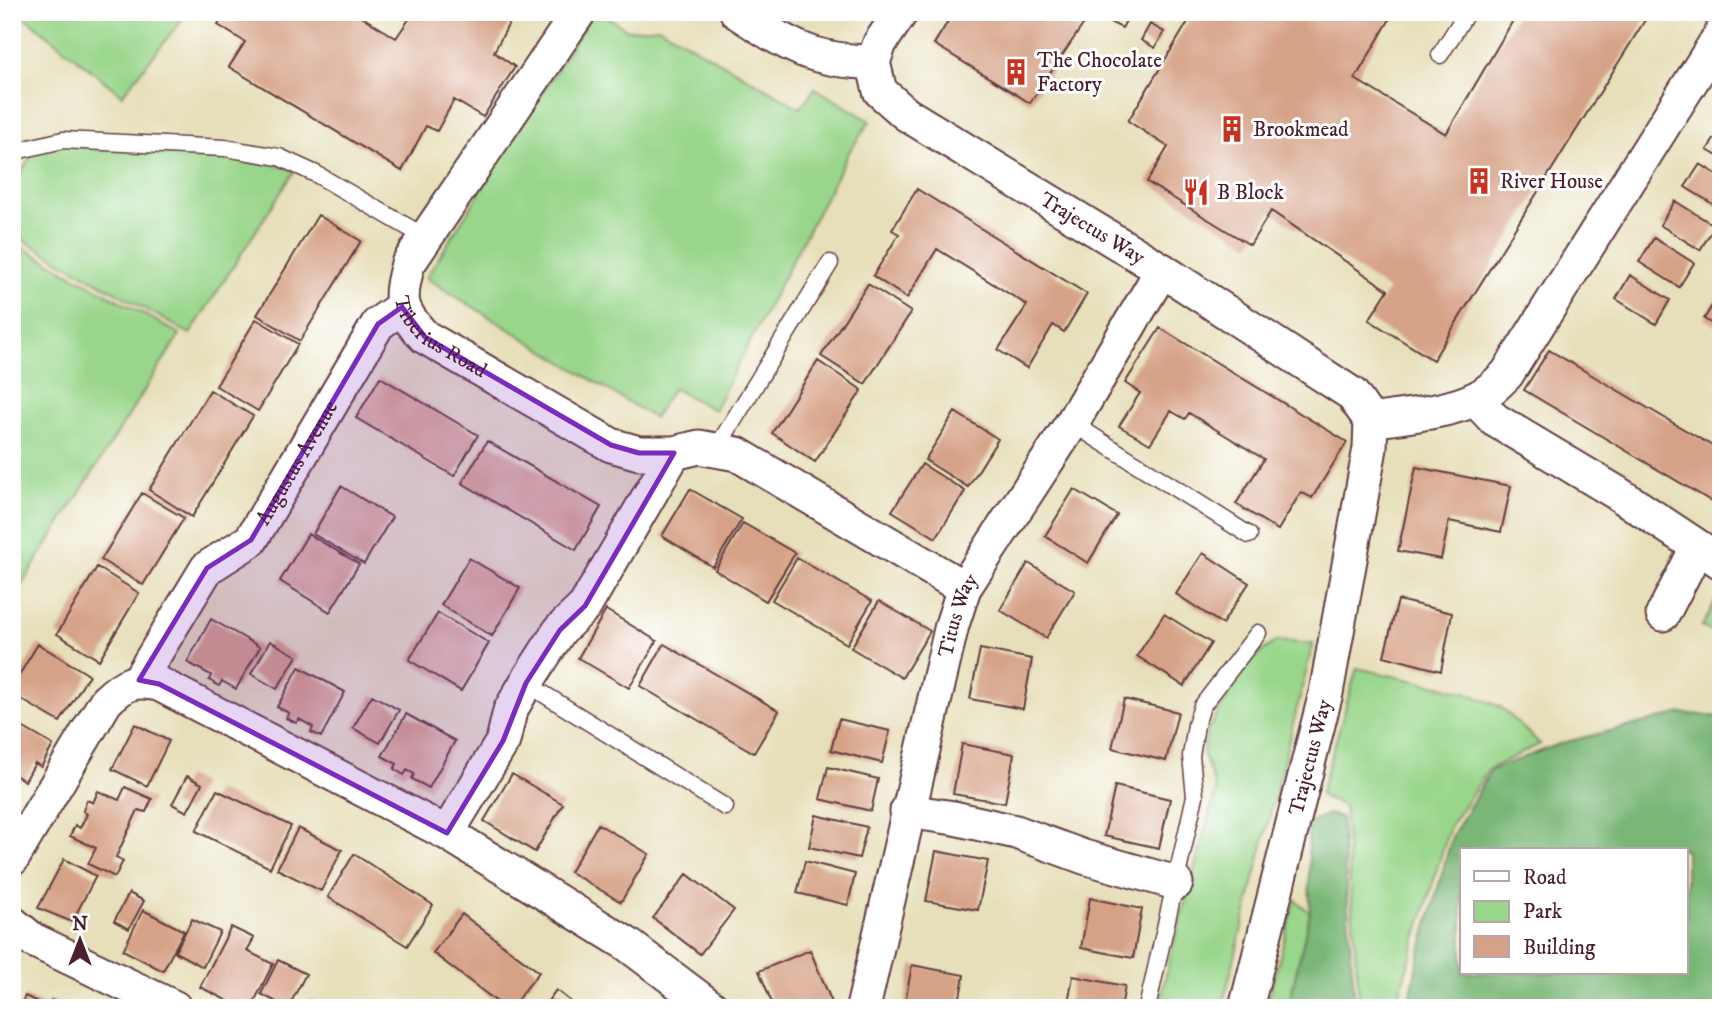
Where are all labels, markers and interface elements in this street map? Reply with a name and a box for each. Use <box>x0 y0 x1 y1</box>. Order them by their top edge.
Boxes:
place label: The Chocolate Factory <box>1037 48 1162 98</box>
building icon: The Chocolate Factory <box>1001 57 1031 87</box>
building icon: Brookmead <box>1217 114 1247 144</box>
place label: Brookmead <box>1253 117 1349 143</box>
building icon: River House <box>1464 166 1494 196</box>
place label: River House <box>1500 169 1603 195</box>
restaurant icon: B Block <box>1181 177 1211 207</box>
place label: B Block <box>1217 180 1284 206</box>
street label: Trajectus Way <box>1035 187 1151 271</box>
street label: Tiberius Road <box>388 293 492 384</box>
street label: Augustus Avenue <box>251 396 344 530</box>
street label: Titus Way <box>933 568 985 660</box>
street label: Trajectus Way <box>1284 696 1338 818</box>
legend <box>1460 848 1688 974</box>
text: Road <box>1523 865 1567 891</box>
text: Park <box>1523 899 1563 925</box>
north arrow <box>46 904 116 974</box>
text: N <box>72 913 88 936</box>
text: Building <box>1523 935 1596 961</box>

